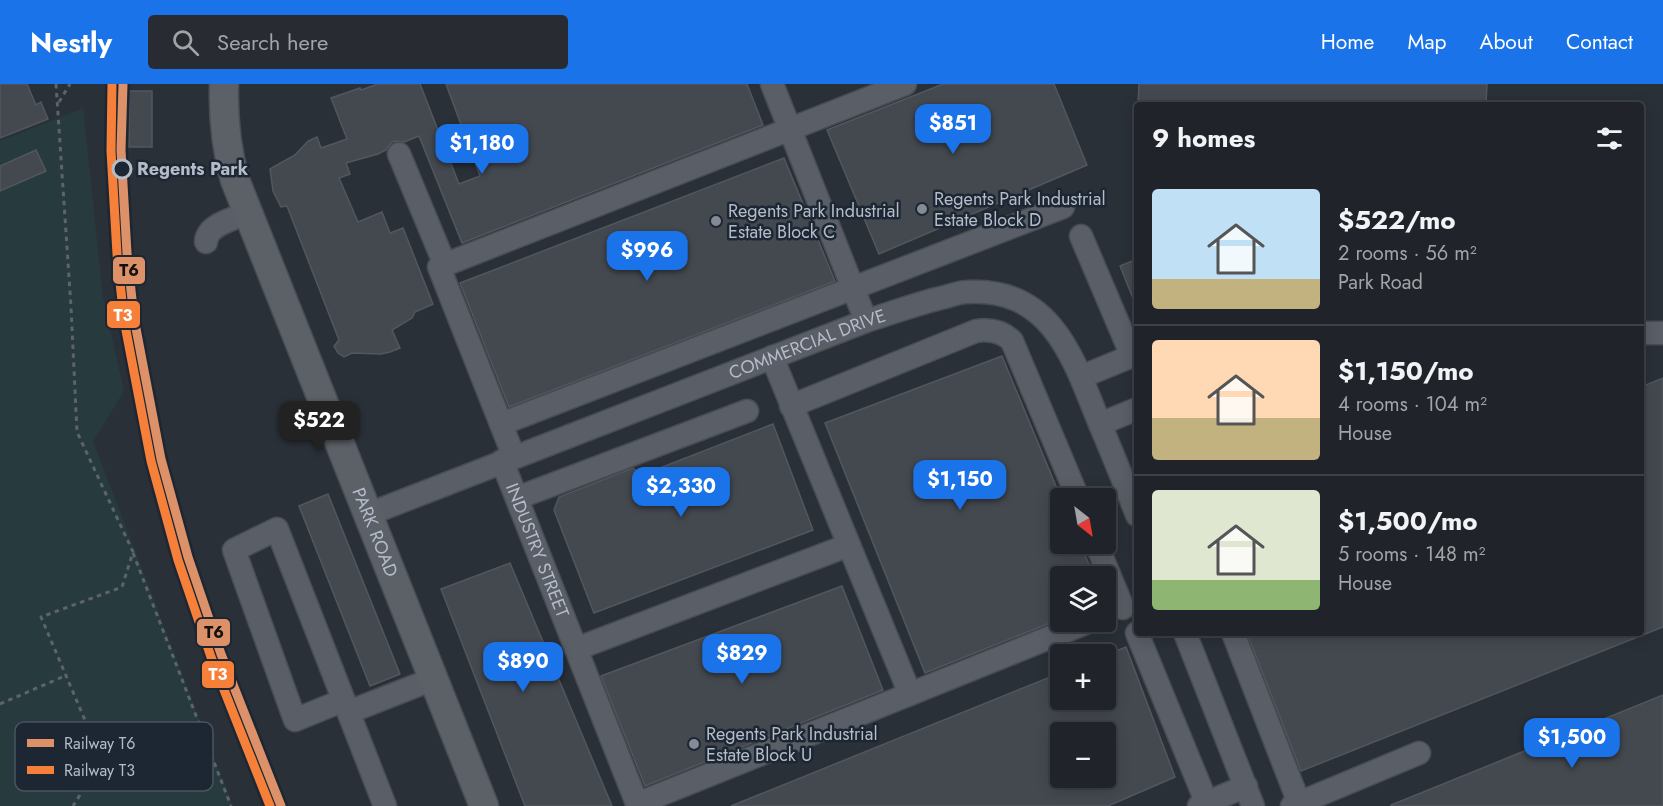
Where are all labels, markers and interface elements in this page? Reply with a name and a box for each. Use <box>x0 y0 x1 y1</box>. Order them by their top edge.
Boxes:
search box <box>148 15 568 69</box>
text: Nestly <box>30 22 112 63</box>
icon: search <box>169 26 202 59</box>
text: Search here <box>217 26 328 58</box>
text: Home <box>1321 27 1374 57</box>
text: Map <box>1407 27 1447 57</box>
text: About <box>1480 27 1533 57</box>
text: Contact <box>1566 27 1633 57</box>
pin: $851 <box>917 104 989 155</box>
text: $851 <box>929 109 977 138</box>
text: 9 homes <box>1152 119 1255 157</box>
icon: filters <box>1593 122 1626 155</box>
pin: $1,180 <box>433 124 531 175</box>
text: $1,180 <box>449 129 515 158</box>
place label: Regents Park <box>137 156 249 182</box>
marker: Regents Park <box>112 159 132 179</box>
place label: Regents Park Industrial Estate Block D <box>934 186 1106 233</box>
place label: Regents Park Industrial Estate Block C <box>728 198 900 245</box>
text: $522/mo <box>1338 201 1456 239</box>
marker: Regents Park Industrial Estate Block D <box>915 202 929 216</box>
icon: home <box>1200 213 1272 285</box>
marker: Regents Park Industrial Estate Block C <box>709 214 723 228</box>
pin: $996 <box>611 231 683 282</box>
text: $996 <box>621 236 673 265</box>
text: 2 rooms · 56 m² <box>1338 239 1477 268</box>
line badge: T6 <box>112 256 146 285</box>
text: T6 <box>119 259 139 282</box>
text: Park Road <box>1338 268 1423 297</box>
line badge: T3 <box>106 300 141 329</box>
street label: COMMERCIAL DRIVE <box>725 303 889 386</box>
text: T3 <box>114 304 133 327</box>
text: $1,150/mo <box>1338 352 1474 390</box>
icon: home <box>1200 364 1272 436</box>
text: 4 rooms · 104 m² <box>1338 390 1487 419</box>
pin: $522 <box>283 401 355 452</box>
text: $522 <box>293 406 345 435</box>
text: House <box>1338 419 1392 448</box>
pin: $1,150 <box>911 460 1009 511</box>
text: $1,150 <box>927 465 993 494</box>
pin: $2,330 <box>632 467 730 518</box>
text: $2,330 <box>646 472 716 501</box>
street label: INDUSTRY STREET <box>499 479 576 622</box>
street label: PARK ROAD <box>346 484 405 581</box>
north arrow <box>1050 488 1116 554</box>
map controls <box>1050 488 1116 788</box>
text: $1,500/mo <box>1338 502 1478 540</box>
icon: home <box>1200 514 1272 586</box>
text: 5 rooms · 148 m² <box>1338 540 1485 569</box>
button: layers <box>1050 566 1116 632</box>
text: House <box>1338 569 1392 598</box>
line badge: T6 <box>196 618 231 647</box>
text: T6 <box>204 621 224 644</box>
pin: $829 <box>706 634 778 685</box>
text: $829 <box>716 639 768 668</box>
pin: $890 <box>487 642 559 693</box>
button: + <box>1050 644 1116 710</box>
text: $890 <box>497 647 549 676</box>
line badge: T3 <box>201 660 235 689</box>
text: T3 <box>209 663 228 686</box>
pin: $1,500 <box>1523 718 1621 769</box>
place label: Regents Park Industrial Estate Block U <box>706 721 878 768</box>
legend <box>15 722 213 791</box>
button: − <box>1050 722 1116 788</box>
text: $1,500 <box>1538 723 1606 752</box>
text: Railway T6 <box>64 732 136 755</box>
marker: Regents Park Industrial Estate Block U <box>687 737 701 751</box>
text: Railway T3 <box>64 759 135 782</box>

